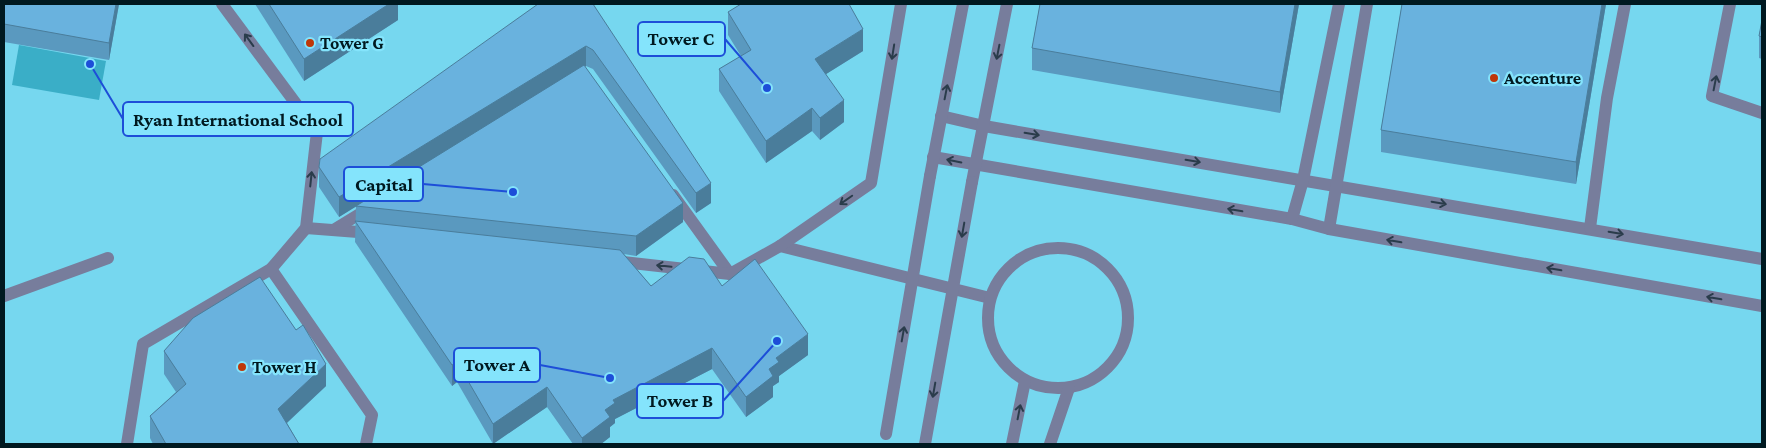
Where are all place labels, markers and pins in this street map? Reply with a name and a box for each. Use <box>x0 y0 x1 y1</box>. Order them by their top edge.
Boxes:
callout: Tower C <box>638 22 725 56</box>
place label: Tower G <box>320 33 384 53</box>
marker: Tower G <box>304 37 316 49</box>
place label: Accenture <box>1503 68 1581 88</box>
marker: Accenture <box>1488 72 1500 84</box>
callout: Ryan International School <box>123 102 353 136</box>
callout: Capital <box>344 167 423 201</box>
callout: Tower A <box>454 348 540 382</box>
place label: Tower H <box>252 357 317 377</box>
marker: Tower H <box>236 361 248 373</box>
callout: Tower B <box>637 384 723 418</box>

